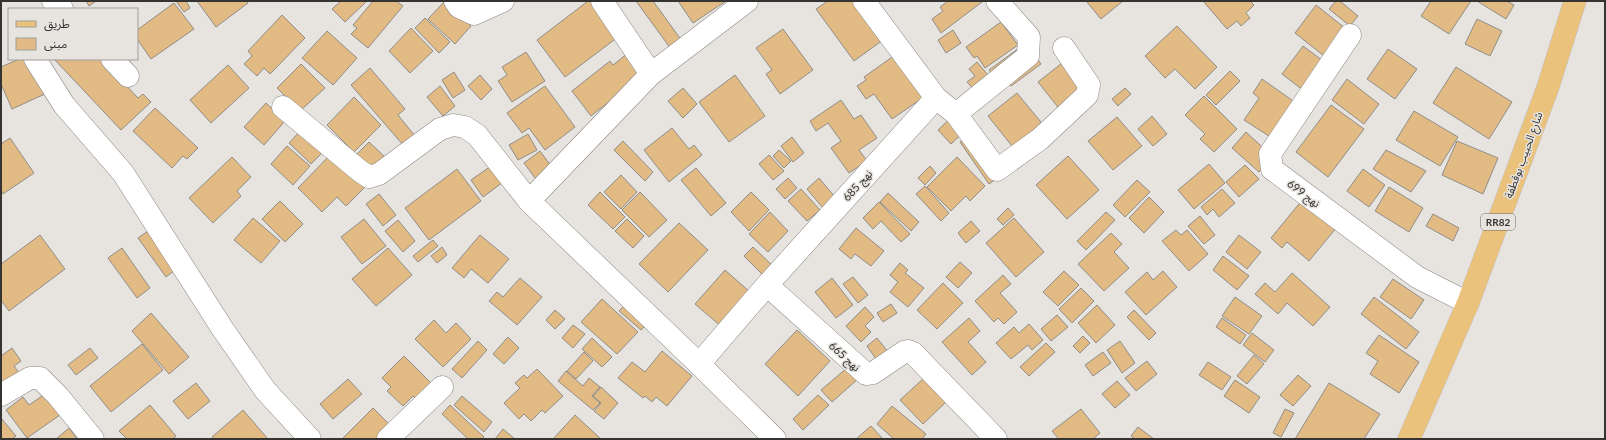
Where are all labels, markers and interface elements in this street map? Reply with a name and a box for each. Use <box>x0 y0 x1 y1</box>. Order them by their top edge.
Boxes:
legend <box>8 8 138 60</box>
text: طريق <box>44 16 70 32</box>
text: مبنى <box>44 36 67 51</box>
street label: شارع الحبيب بوقطفة <box>1501 110 1547 201</box>
street label: نهج 685 <box>840 167 876 205</box>
street label: نهج 699 <box>1284 176 1323 211</box>
road number: RR82 <box>1481 214 1515 230</box>
street label: نهج 665 <box>825 339 863 375</box>

